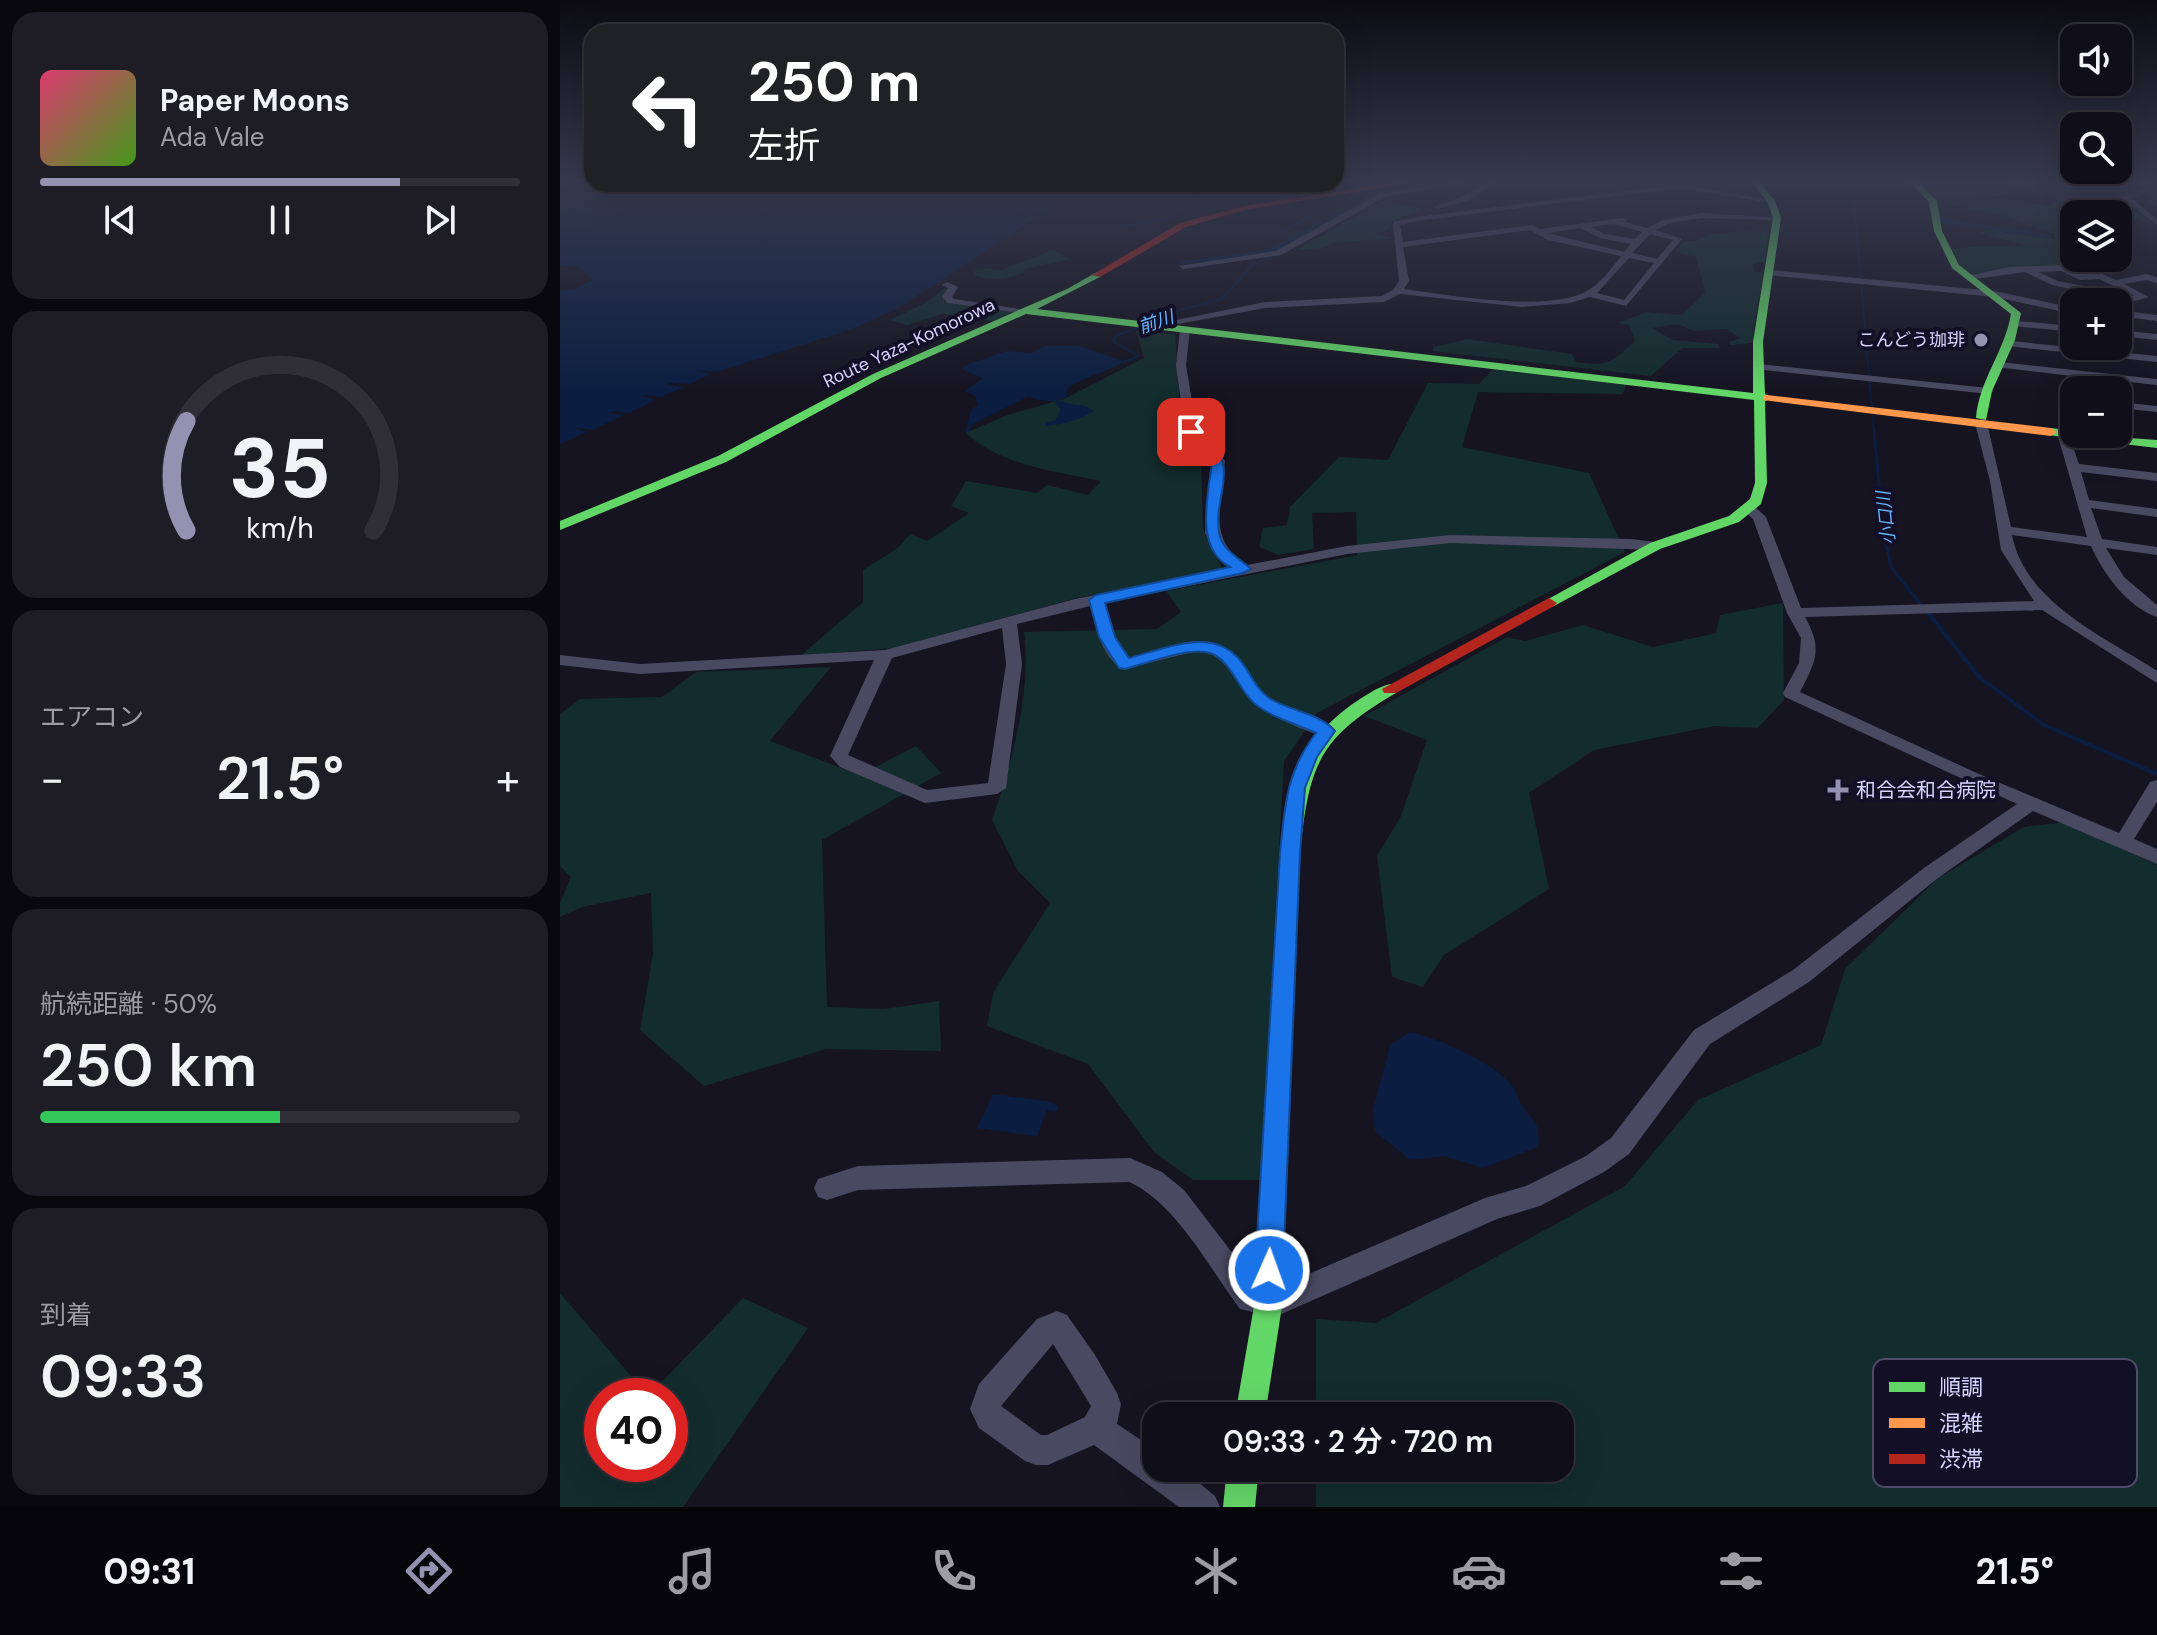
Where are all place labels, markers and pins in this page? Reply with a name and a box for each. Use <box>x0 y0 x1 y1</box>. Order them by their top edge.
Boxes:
place label: こんどう珈琲 <box>1858 328 1965 352</box>
marker: こんどう珈琲 <box>1972 331 1990 349</box>
pin <box>1157 398 1225 466</box>
place label: 和合会和合病院 <box>1856 777 1996 803</box>
marker: 和合会和合病院 <box>1827 779 1849 801</box>

